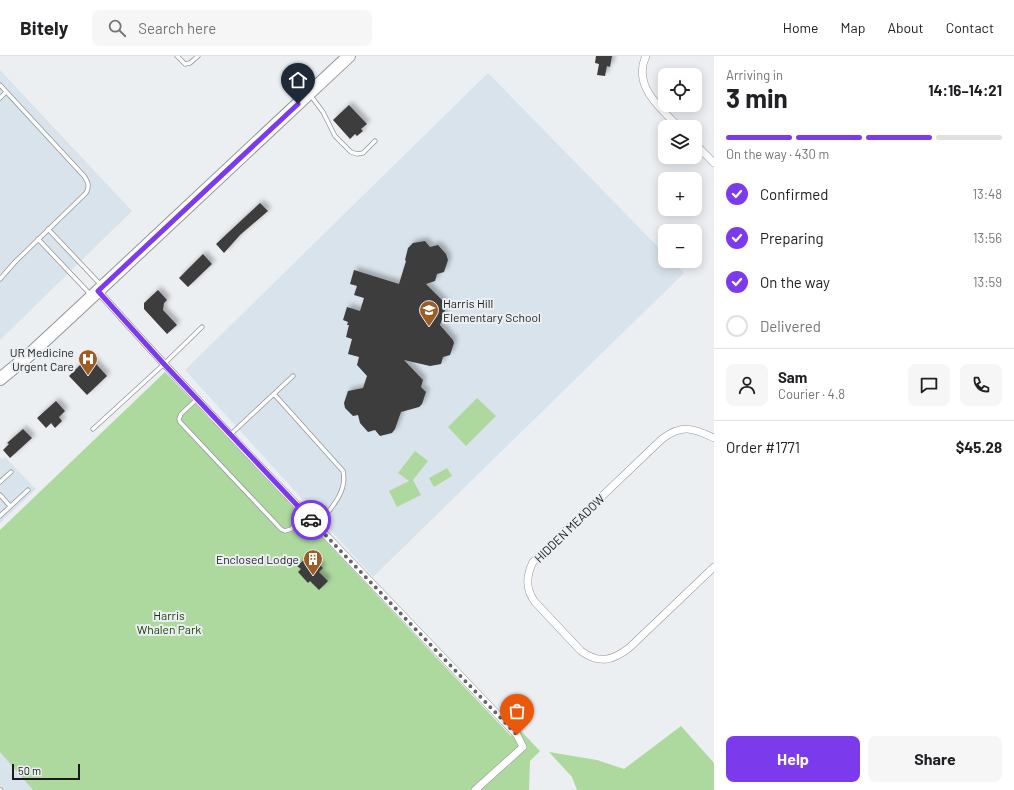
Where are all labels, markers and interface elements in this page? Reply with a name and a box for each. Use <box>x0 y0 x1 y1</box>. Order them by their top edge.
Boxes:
search box <box>92 10 372 46</box>
text: Bitely <box>20 16 68 39</box>
icon: search <box>106 17 128 39</box>
text: Search here <box>138 19 216 37</box>
text: Home <box>783 19 819 36</box>
text: Map <box>841 19 865 36</box>
text: About <box>887 19 924 36</box>
text: Contact <box>946 19 994 36</box>
pin <box>281 63 315 104</box>
text: Arriving in <box>726 67 783 83</box>
map controls <box>658 68 702 268</box>
button: locate <box>658 68 702 112</box>
icon: home <box>287 69 309 91</box>
text: 14:16–14:21 <box>928 81 1002 99</box>
text: 3 min <box>726 82 788 113</box>
button: layers <box>658 120 702 164</box>
text: On the way · 430 m <box>726 146 829 162</box>
button: + <box>658 172 702 216</box>
icon: check <box>726 183 748 205</box>
text: Confirmed <box>760 185 828 203</box>
text: 13:48 <box>972 186 1002 202</box>
button: − <box>658 224 702 268</box>
icon: check <box>726 227 748 249</box>
text: Preparing <box>760 229 824 247</box>
text: 13:56 <box>973 230 1002 246</box>
icon: check <box>726 271 748 293</box>
text: On the way <box>760 273 830 291</box>
text: 13:59 <box>973 274 1002 290</box>
place label: Harris Hill Elementary School <box>443 296 541 324</box>
school or university icon: Harris Hill Elementary School <box>418 299 440 327</box>
text: Delivered <box>760 317 821 335</box>
place label: UR Medicine Urgent Care <box>10 345 74 373</box>
hospital icon: UR Medicine Urgent Care <box>77 348 99 376</box>
button: person <box>726 364 768 406</box>
button: chat <box>908 364 950 406</box>
button: phone <box>960 364 1002 406</box>
text: Sam <box>778 368 807 386</box>
text: Courier · 4.8 <box>778 386 845 402</box>
text: Order #1771 <box>726 438 800 456</box>
text: $45.28 <box>956 438 1002 456</box>
street label: HIDDEN MEADOW <box>531 491 607 565</box>
courier <box>291 500 331 540</box>
icon: car <box>300 509 322 531</box>
building icon: Enclosed Lodge <box>302 548 324 576</box>
place label: Enclosed Lodge <box>216 552 299 566</box>
park label: Harris Whalen Park <box>137 608 201 636</box>
pin <box>500 694 534 735</box>
icon: bag <box>506 700 528 722</box>
button: Help <box>726 736 860 782</box>
button: Share <box>868 736 1002 782</box>
scale bar <box>12 762 80 781</box>
text: 50 m <box>18 764 41 777</box>

